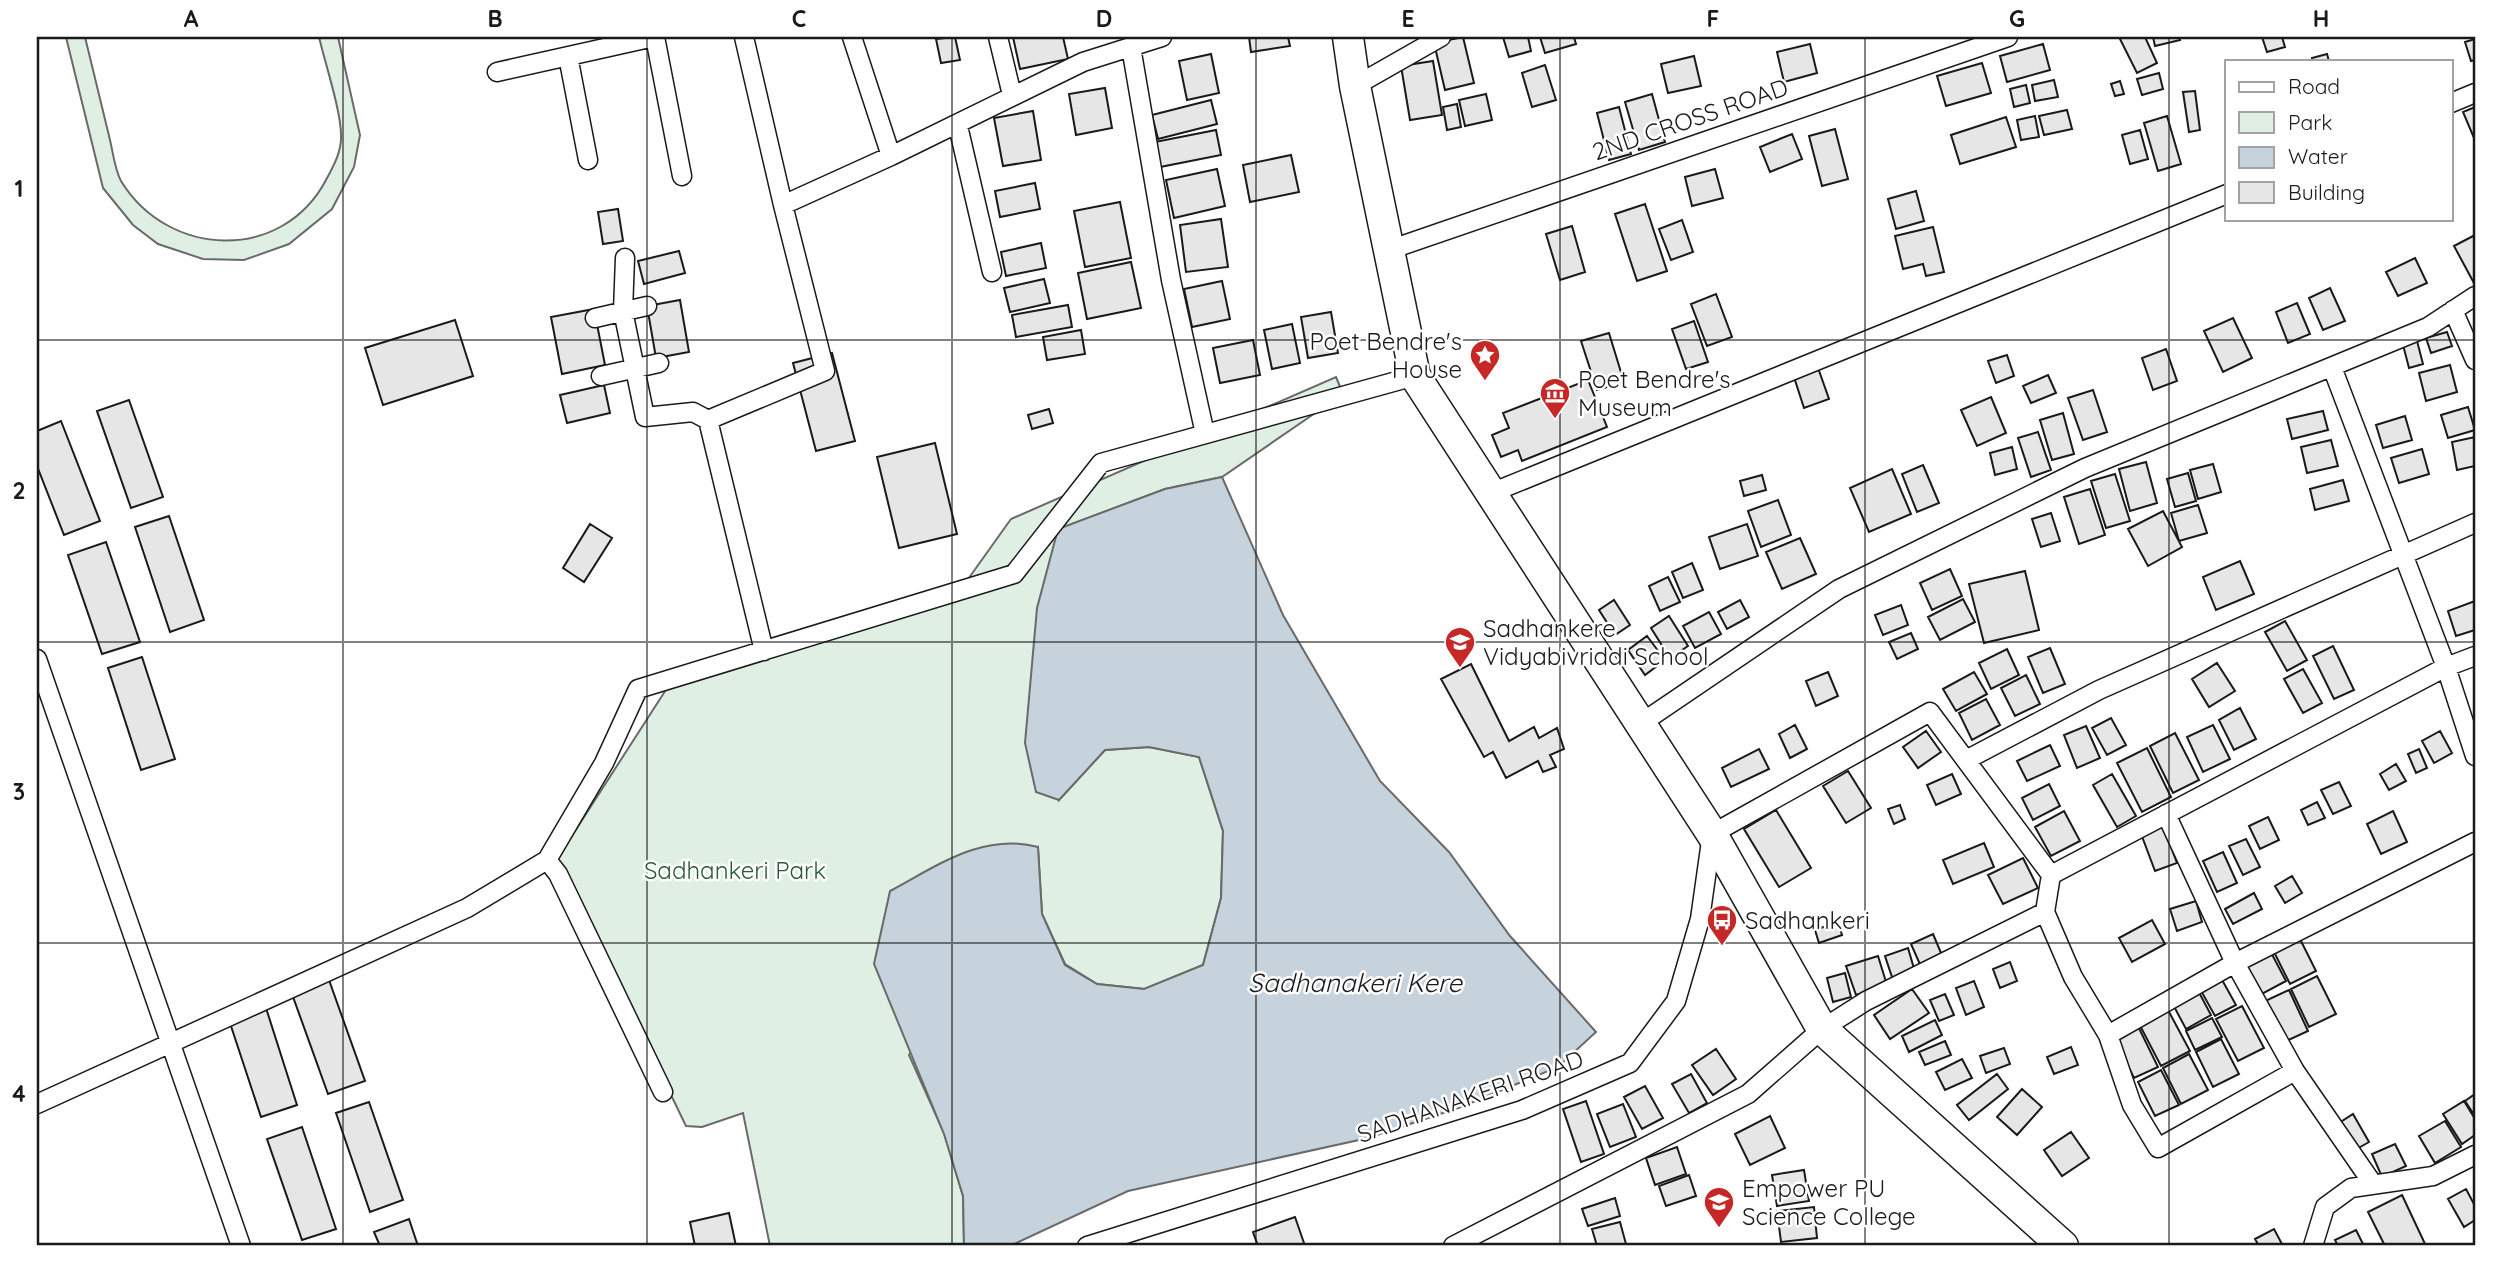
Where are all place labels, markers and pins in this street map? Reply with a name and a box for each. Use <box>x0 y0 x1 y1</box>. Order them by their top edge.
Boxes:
place label: Poet Bendre's House <box>1309 326 1462 384</box>
place icon: Poet Bendre's House <box>1468 338 1502 382</box>
place label: Poet Bendre's Museum <box>1578 364 1731 422</box>
museum icon: Poet Bendre's Museum <box>1538 376 1572 420</box>
place label: Sadhankere Vidyabivriddi School <box>1483 613 1708 671</box>
school or university icon: Sadhankere Vidyabivriddi School <box>1443 625 1477 669</box>
bus stop icon: Sadhankeri <box>1705 903 1739 947</box>
place label: Sadhankeri <box>1745 905 1870 935</box>
place label: Empower PU Science College <box>1742 1173 1916 1231</box>
school or university icon: Empower PU Science College <box>1702 1185 1736 1229</box>

